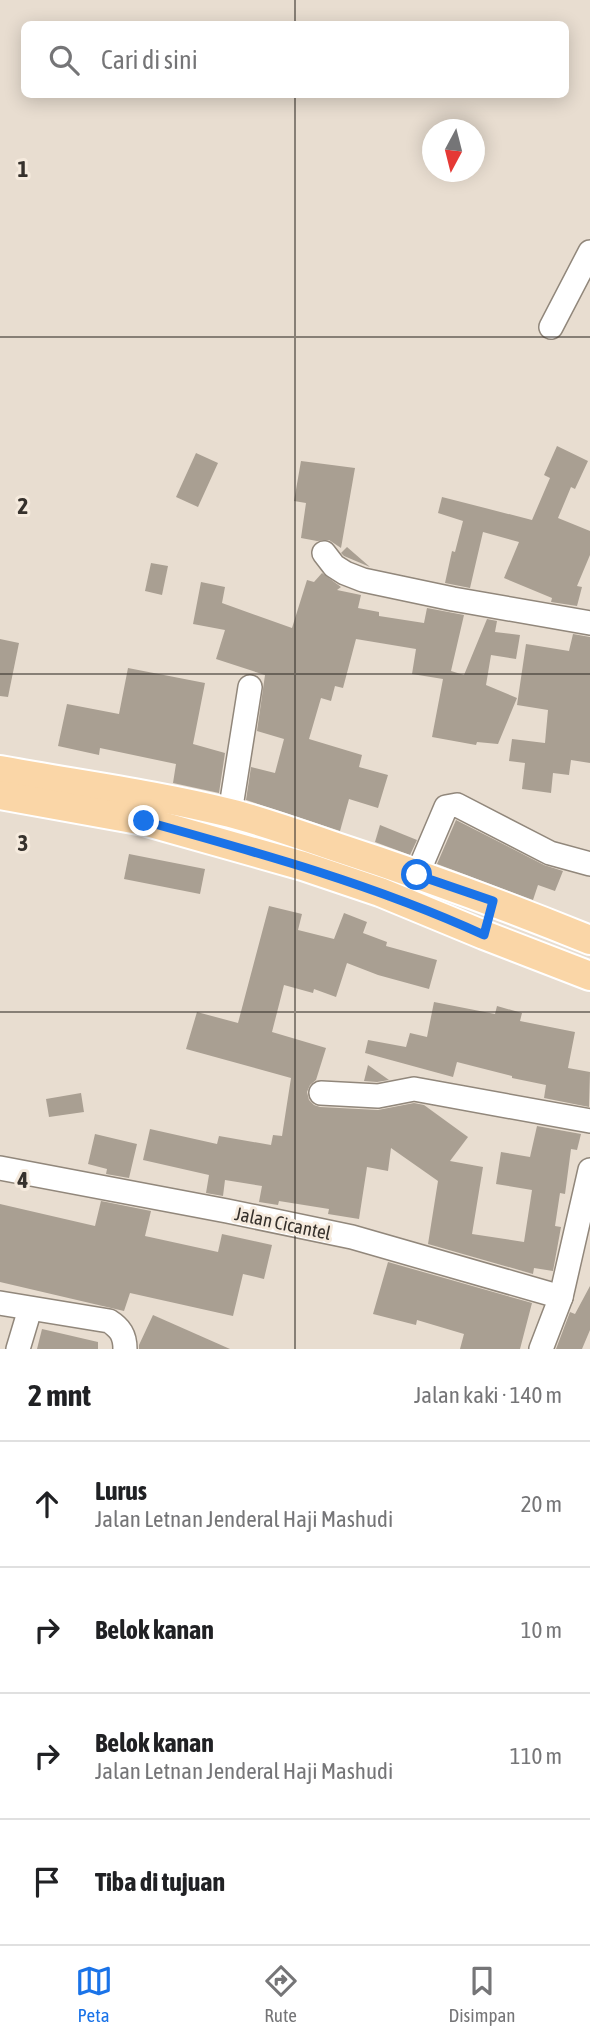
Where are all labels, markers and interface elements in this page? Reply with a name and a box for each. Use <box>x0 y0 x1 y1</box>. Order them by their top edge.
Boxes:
search box <box>21 21 569 98</box>
icon: search <box>45 41 83 79</box>
text: Cari di sini <box>101 45 198 75</box>
north arrow <box>422 119 485 182</box>
text: 1 <box>18 156 29 182</box>
text: 2 <box>18 493 28 519</box>
route end <box>128 805 159 836</box>
text: 3 <box>18 830 28 856</box>
route start <box>401 859 432 890</box>
text: 4 <box>17 1167 29 1193</box>
street label: Jalan Cicantel <box>233 1202 333 1244</box>
text: 2 mnt <box>28 1378 91 1412</box>
text: Jalan kaki · 140 m <box>414 1382 562 1408</box>
text: Lurus <box>95 1476 147 1506</box>
icon: ahead <box>28 1485 66 1523</box>
text: 20 m <box>521 1491 562 1517</box>
text: Jalan Letnan Jenderal Haji Mashudi <box>95 1506 393 1532</box>
icon: right <box>28 1611 66 1649</box>
text: Belok kanan <box>95 1615 214 1645</box>
text: 10 m <box>521 1617 562 1643</box>
text: Belok kanan <box>95 1728 214 1758</box>
icon: right <box>28 1737 66 1775</box>
text: 110 m <box>510 1743 562 1769</box>
text: Jalan Letnan Jenderal Haji Mashudi <box>95 1758 393 1784</box>
icon: arrive <box>28 1863 66 1901</box>
text: Tiba di tujuan <box>95 1867 225 1897</box>
tab: Peta <box>75 1962 113 2026</box>
tab: Rute <box>262 1962 300 2026</box>
tab: Disimpan <box>449 1962 515 2026</box>

